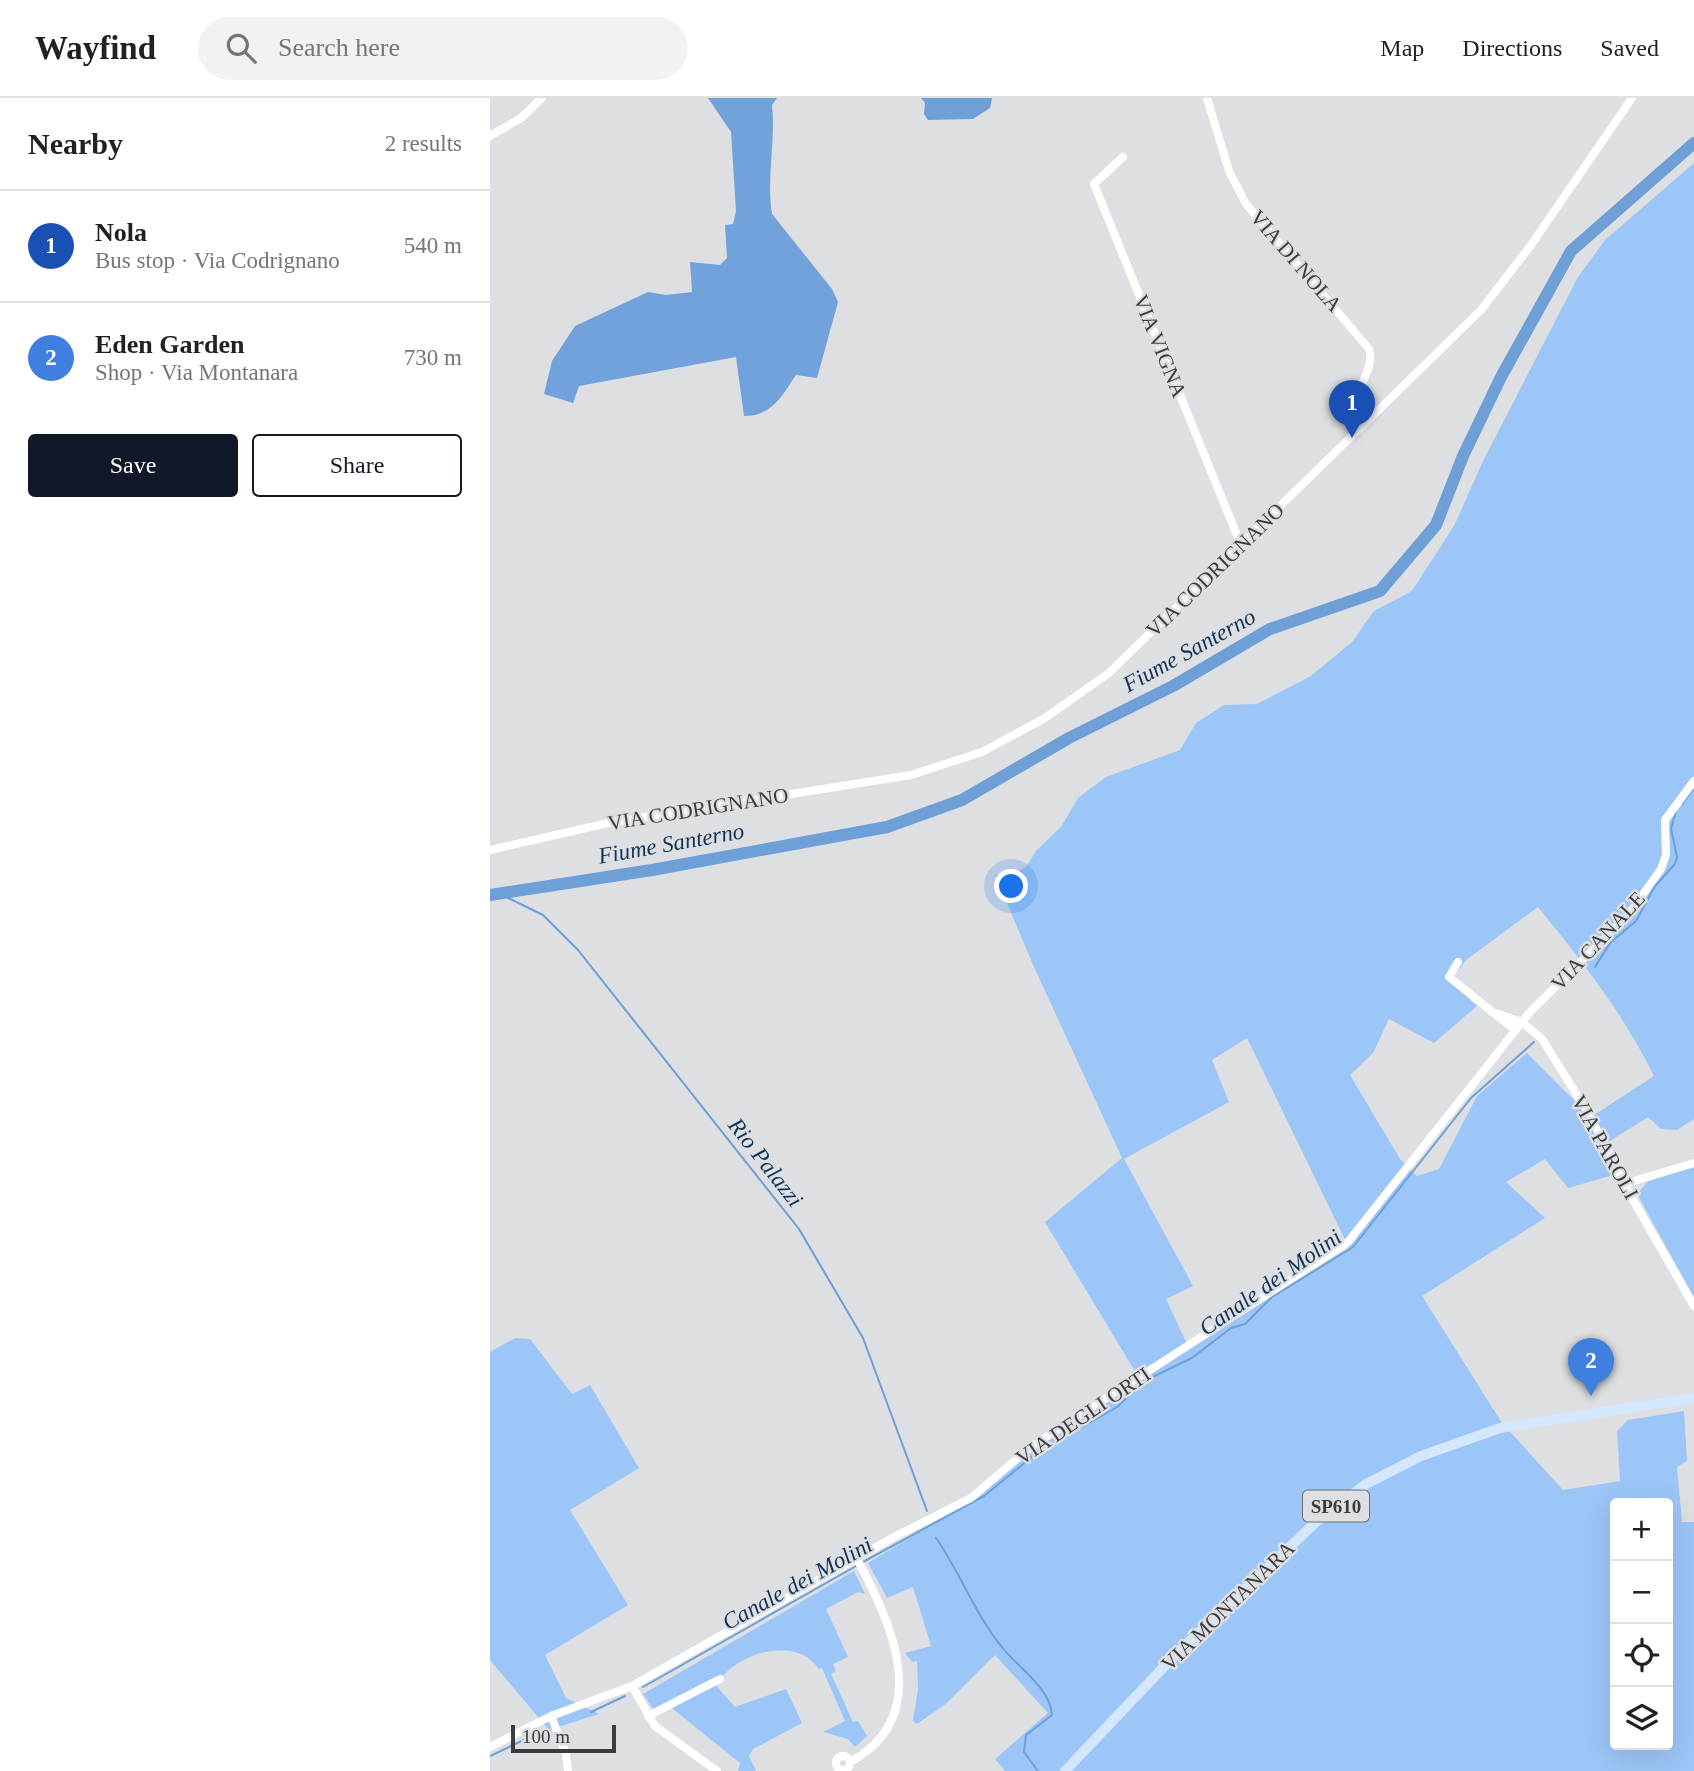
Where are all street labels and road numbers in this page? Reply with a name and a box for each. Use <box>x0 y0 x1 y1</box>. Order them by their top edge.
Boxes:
street label: VIA DI NOLA <box>1245 205 1347 317</box>
street label: VIA VIGNA <box>1129 291 1192 402</box>
street label: VIA CODRIGNANO <box>1141 498 1289 642</box>
street label: VIA CODRIGNANO <box>606 783 790 835</box>
street label: VIA CANALE <box>1546 887 1650 995</box>
street label: VIA PAROLI <box>1567 1091 1643 1203</box>
street label: VIA DEGLI ORTI <box>1011 1362 1155 1470</box>
road number: SP610 <box>1303 1490 1369 1522</box>
street label: VIA MONTANARA <box>1156 1536 1300 1676</box>

